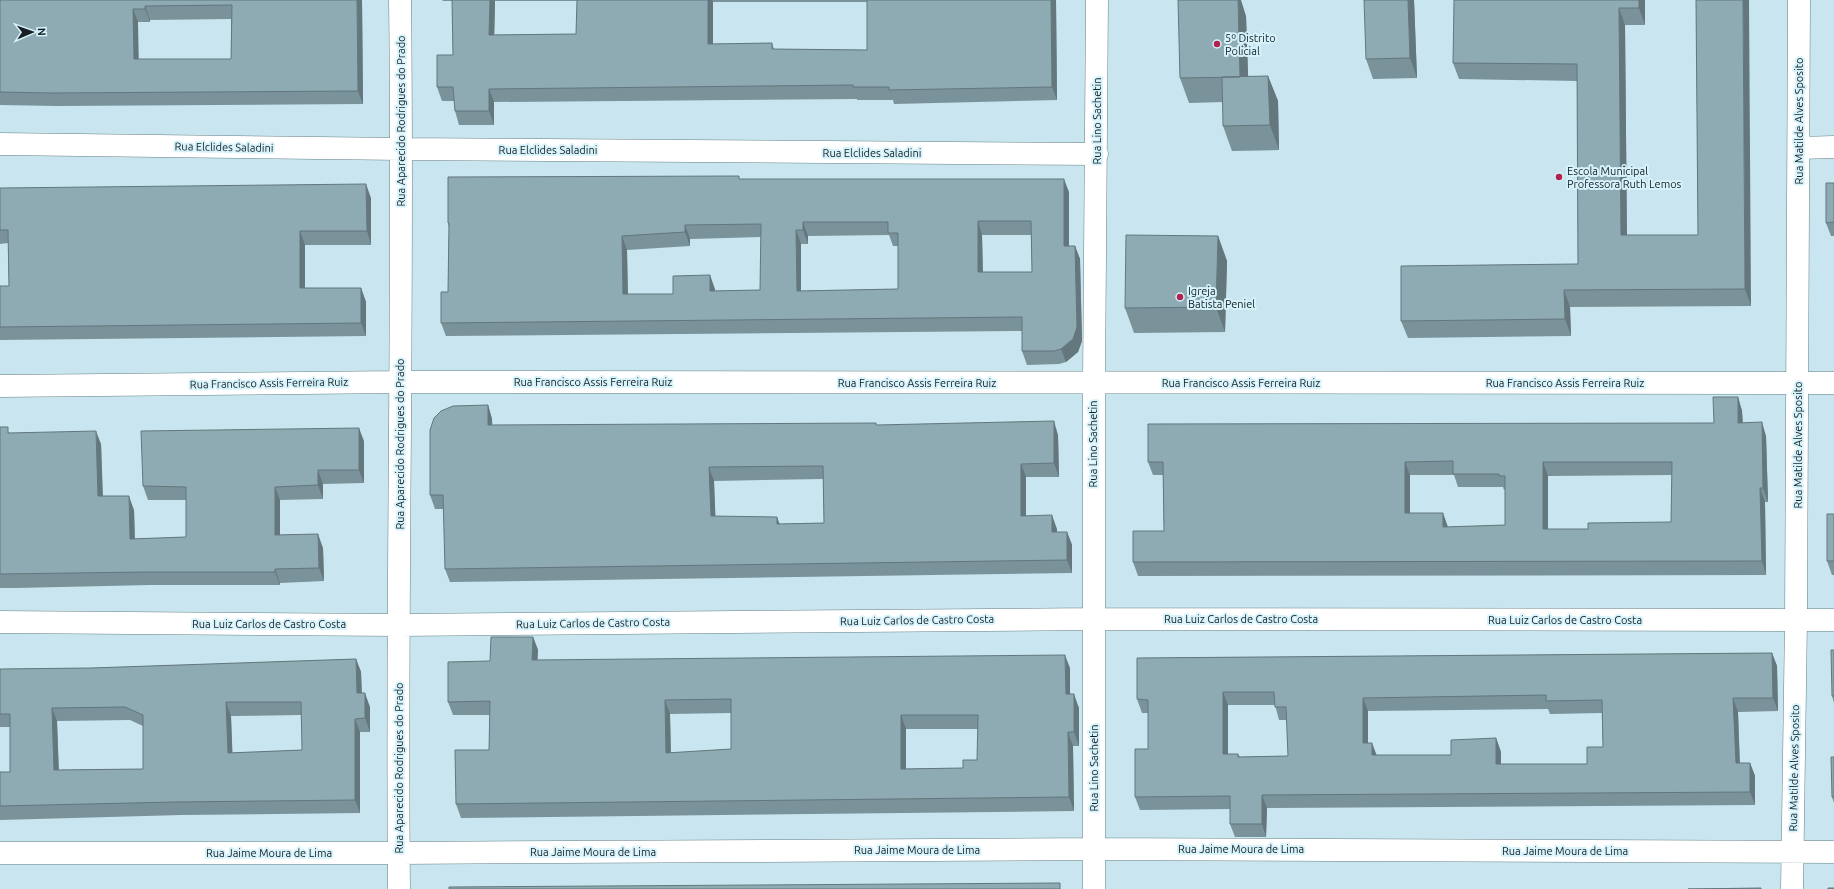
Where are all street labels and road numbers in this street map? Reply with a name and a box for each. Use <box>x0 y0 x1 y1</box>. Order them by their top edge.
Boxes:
street label: Rua Aparecido Rodrigues do Prado <box>395 35 407 207</box>
street label: Rua Matilde Alves Sposito <box>1793 58 1805 184</box>
street label: Rua Lino Sachetin <box>1091 78 1103 165</box>
street label: Rua Elclides Saladini <box>174 140 274 154</box>
street label: Rua Elclides Saladini <box>499 144 597 156</box>
street label: Rua Elclides Saladini <box>823 147 921 159</box>
street label: Rua Aparecido Rodrigues do Prado <box>394 358 406 530</box>
street label: Rua Francisco Assis Ferreira Ruiz <box>190 376 348 390</box>
street label: Rua Francisco Assis Ferreira Ruiz <box>514 376 672 388</box>
street label: Rua Francisco Assis Ferreira Ruiz <box>838 377 996 389</box>
street label: Rua Francisco Assis Ferreira Ruiz <box>1162 377 1320 389</box>
street label: Rua Francisco Assis Ferreira Ruiz <box>1486 377 1644 389</box>
street label: Rua Matilde Alves Sposito <box>1792 382 1804 508</box>
street label: Rua Lino Sachetin <box>1087 401 1099 488</box>
street label: Rua Luiz Carlos de Castro Costa <box>840 613 994 627</box>
street label: Rua Luiz Carlos de Castro Costa <box>1164 613 1318 625</box>
street label: Rua Luiz Carlos de Castro Costa <box>1488 614 1642 626</box>
street label: Rua Luiz Carlos de Castro Costa <box>516 616 670 630</box>
street label: Rua Luiz Carlos de Castro Costa <box>192 618 346 630</box>
street label: Rua Aparecido Rodrigues do Prado <box>393 682 405 854</box>
street label: Rua Matilde Alves Sposito <box>1787 704 1801 832</box>
street label: Rua Lino Sachetin <box>1088 725 1100 812</box>
street label: Rua Jaime Moura de Lima <box>1178 843 1304 855</box>
street label: Rua Jaime Moura de Lima <box>854 844 980 856</box>
street label: Rua Jaime Moura de Lima <box>1502 845 1628 857</box>
street label: Rua Jaime Moura de Lima <box>530 846 656 858</box>
street label: Rua Jaime Moura de Lima <box>206 847 332 859</box>

